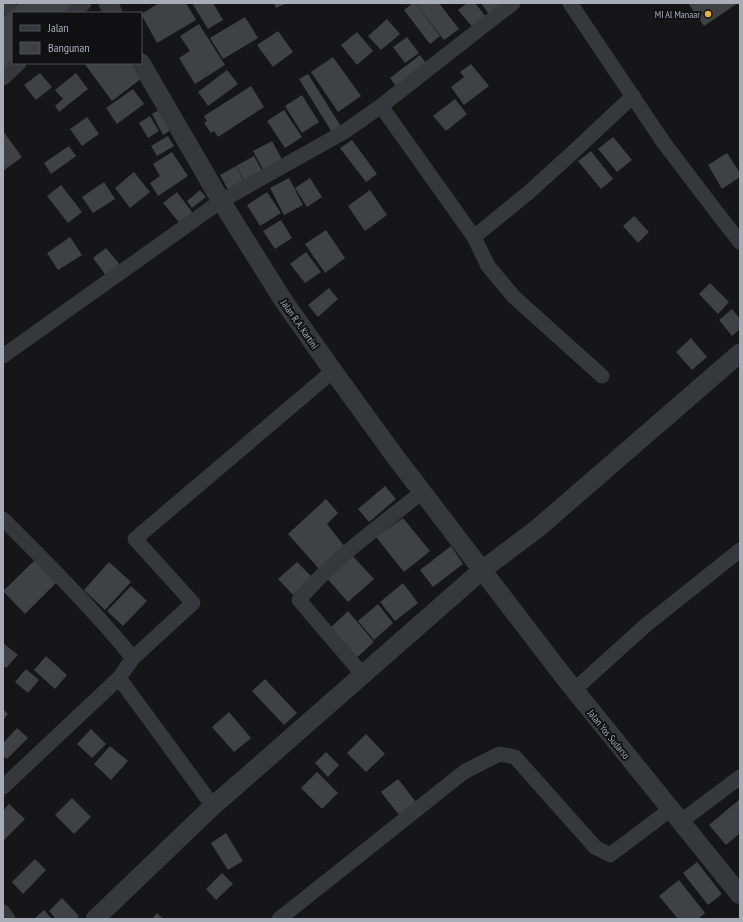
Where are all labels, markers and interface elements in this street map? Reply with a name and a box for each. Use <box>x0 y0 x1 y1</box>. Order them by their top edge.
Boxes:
place label: MI Al Manaar <box>655 8 700 21</box>
marker: MI Al Manaar <box>703 9 713 19</box>
legend <box>12 12 142 64</box>
text: Jalan <box>47 20 69 35</box>
text: Bangunan <box>48 40 89 55</box>
street label: Jalan R.A. Kartini <box>277 296 321 351</box>
street label: Jalan Yos Sudarso <box>584 706 633 762</box>

